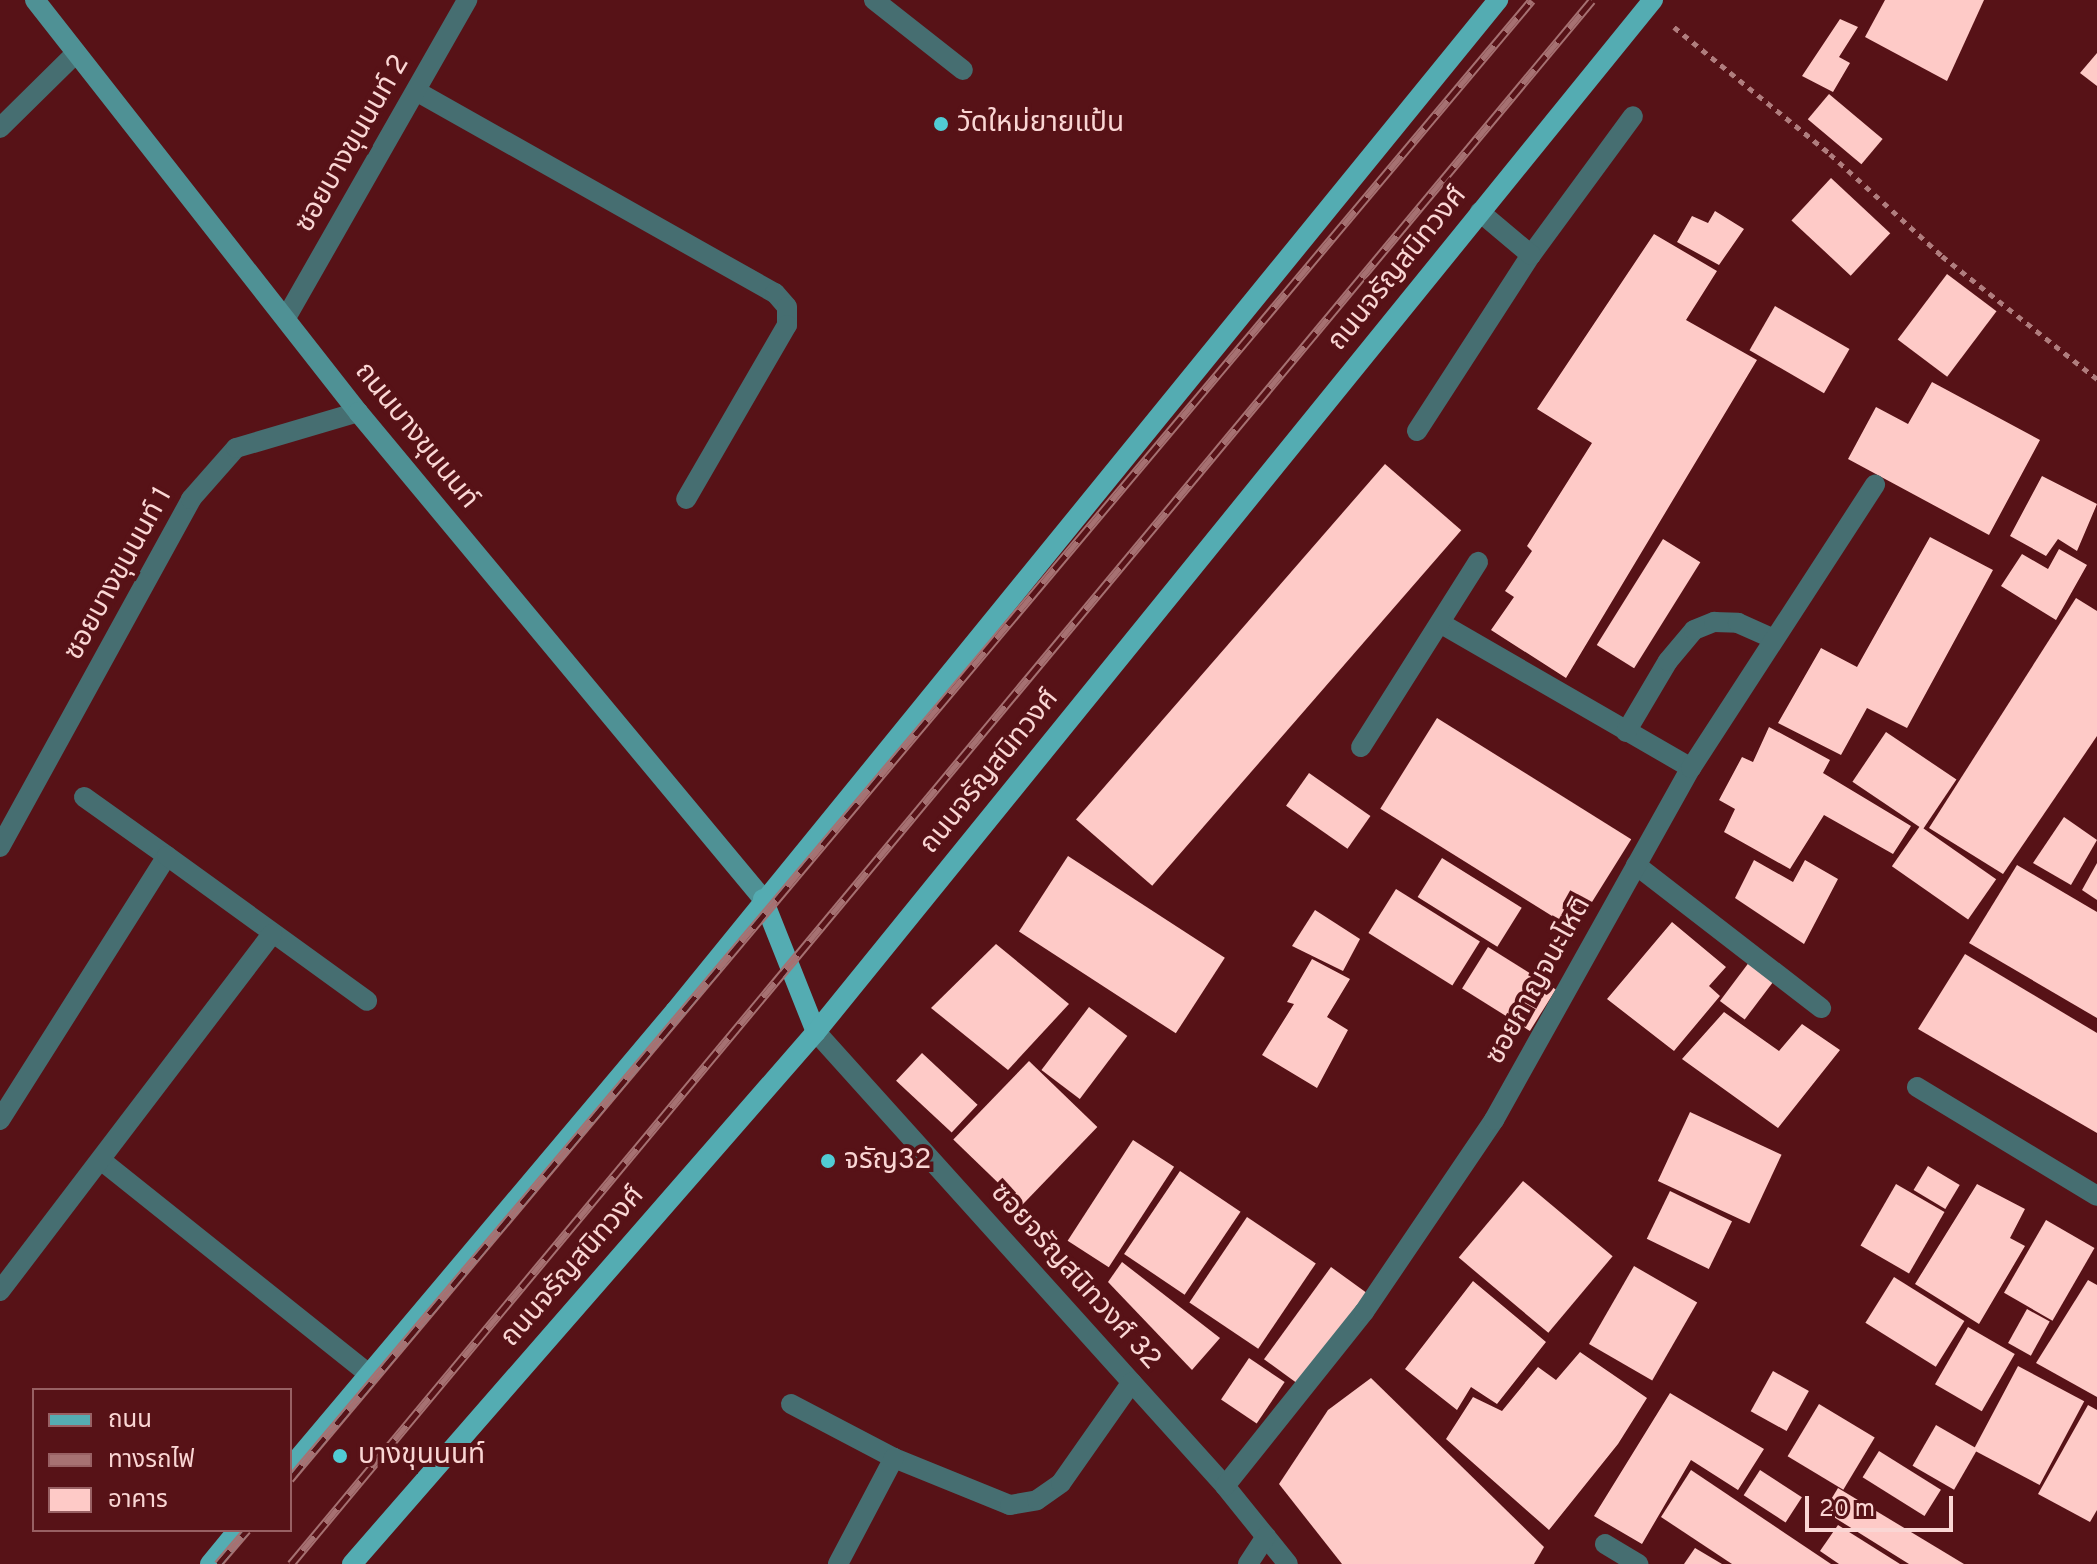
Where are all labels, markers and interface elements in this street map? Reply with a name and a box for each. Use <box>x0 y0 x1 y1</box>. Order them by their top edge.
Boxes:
street label: ซอยบางขุนนนท์ 2 <box>289 49 417 239</box>
place label: วัดใหม่ยายแป้น <box>957 107 1124 141</box>
marker: วัดใหม่ยายแป้น <box>932 115 950 133</box>
street label: ถนนจรัญสนิทวงศ์ <box>1321 180 1475 358</box>
street label: ถนนบางขุนนนท์ <box>347 356 485 516</box>
street label: ซอยบางขุนนนท์ 1 <box>58 482 180 666</box>
street label: ถนนจรัญสนิทวงศ์ <box>913 683 1067 861</box>
street label: ซอยกาญจนะโหติ <box>1479 891 1599 1071</box>
place label: จรัญ32 <box>844 1144 931 1178</box>
marker: จรัญ32 <box>819 1152 837 1170</box>
street label: ซอยจรัญสนิทวงศ์ 32 <box>983 1177 1167 1377</box>
street label: ถนนจรัญสนิทวงศ์ <box>494 1180 652 1354</box>
legend <box>32 1388 292 1532</box>
text: ถนน <box>108 1406 152 1436</box>
place label: บางขุนนนท์ <box>358 1439 485 1473</box>
marker: บางขุนนนท์ <box>329 1445 351 1467</box>
text: ทางรถไฟ <box>108 1446 195 1476</box>
scale bar <box>1809 1480 1957 1530</box>
text: อาคาร <box>108 1486 168 1516</box>
text: 20 m <box>1819 1495 1875 1525</box>

